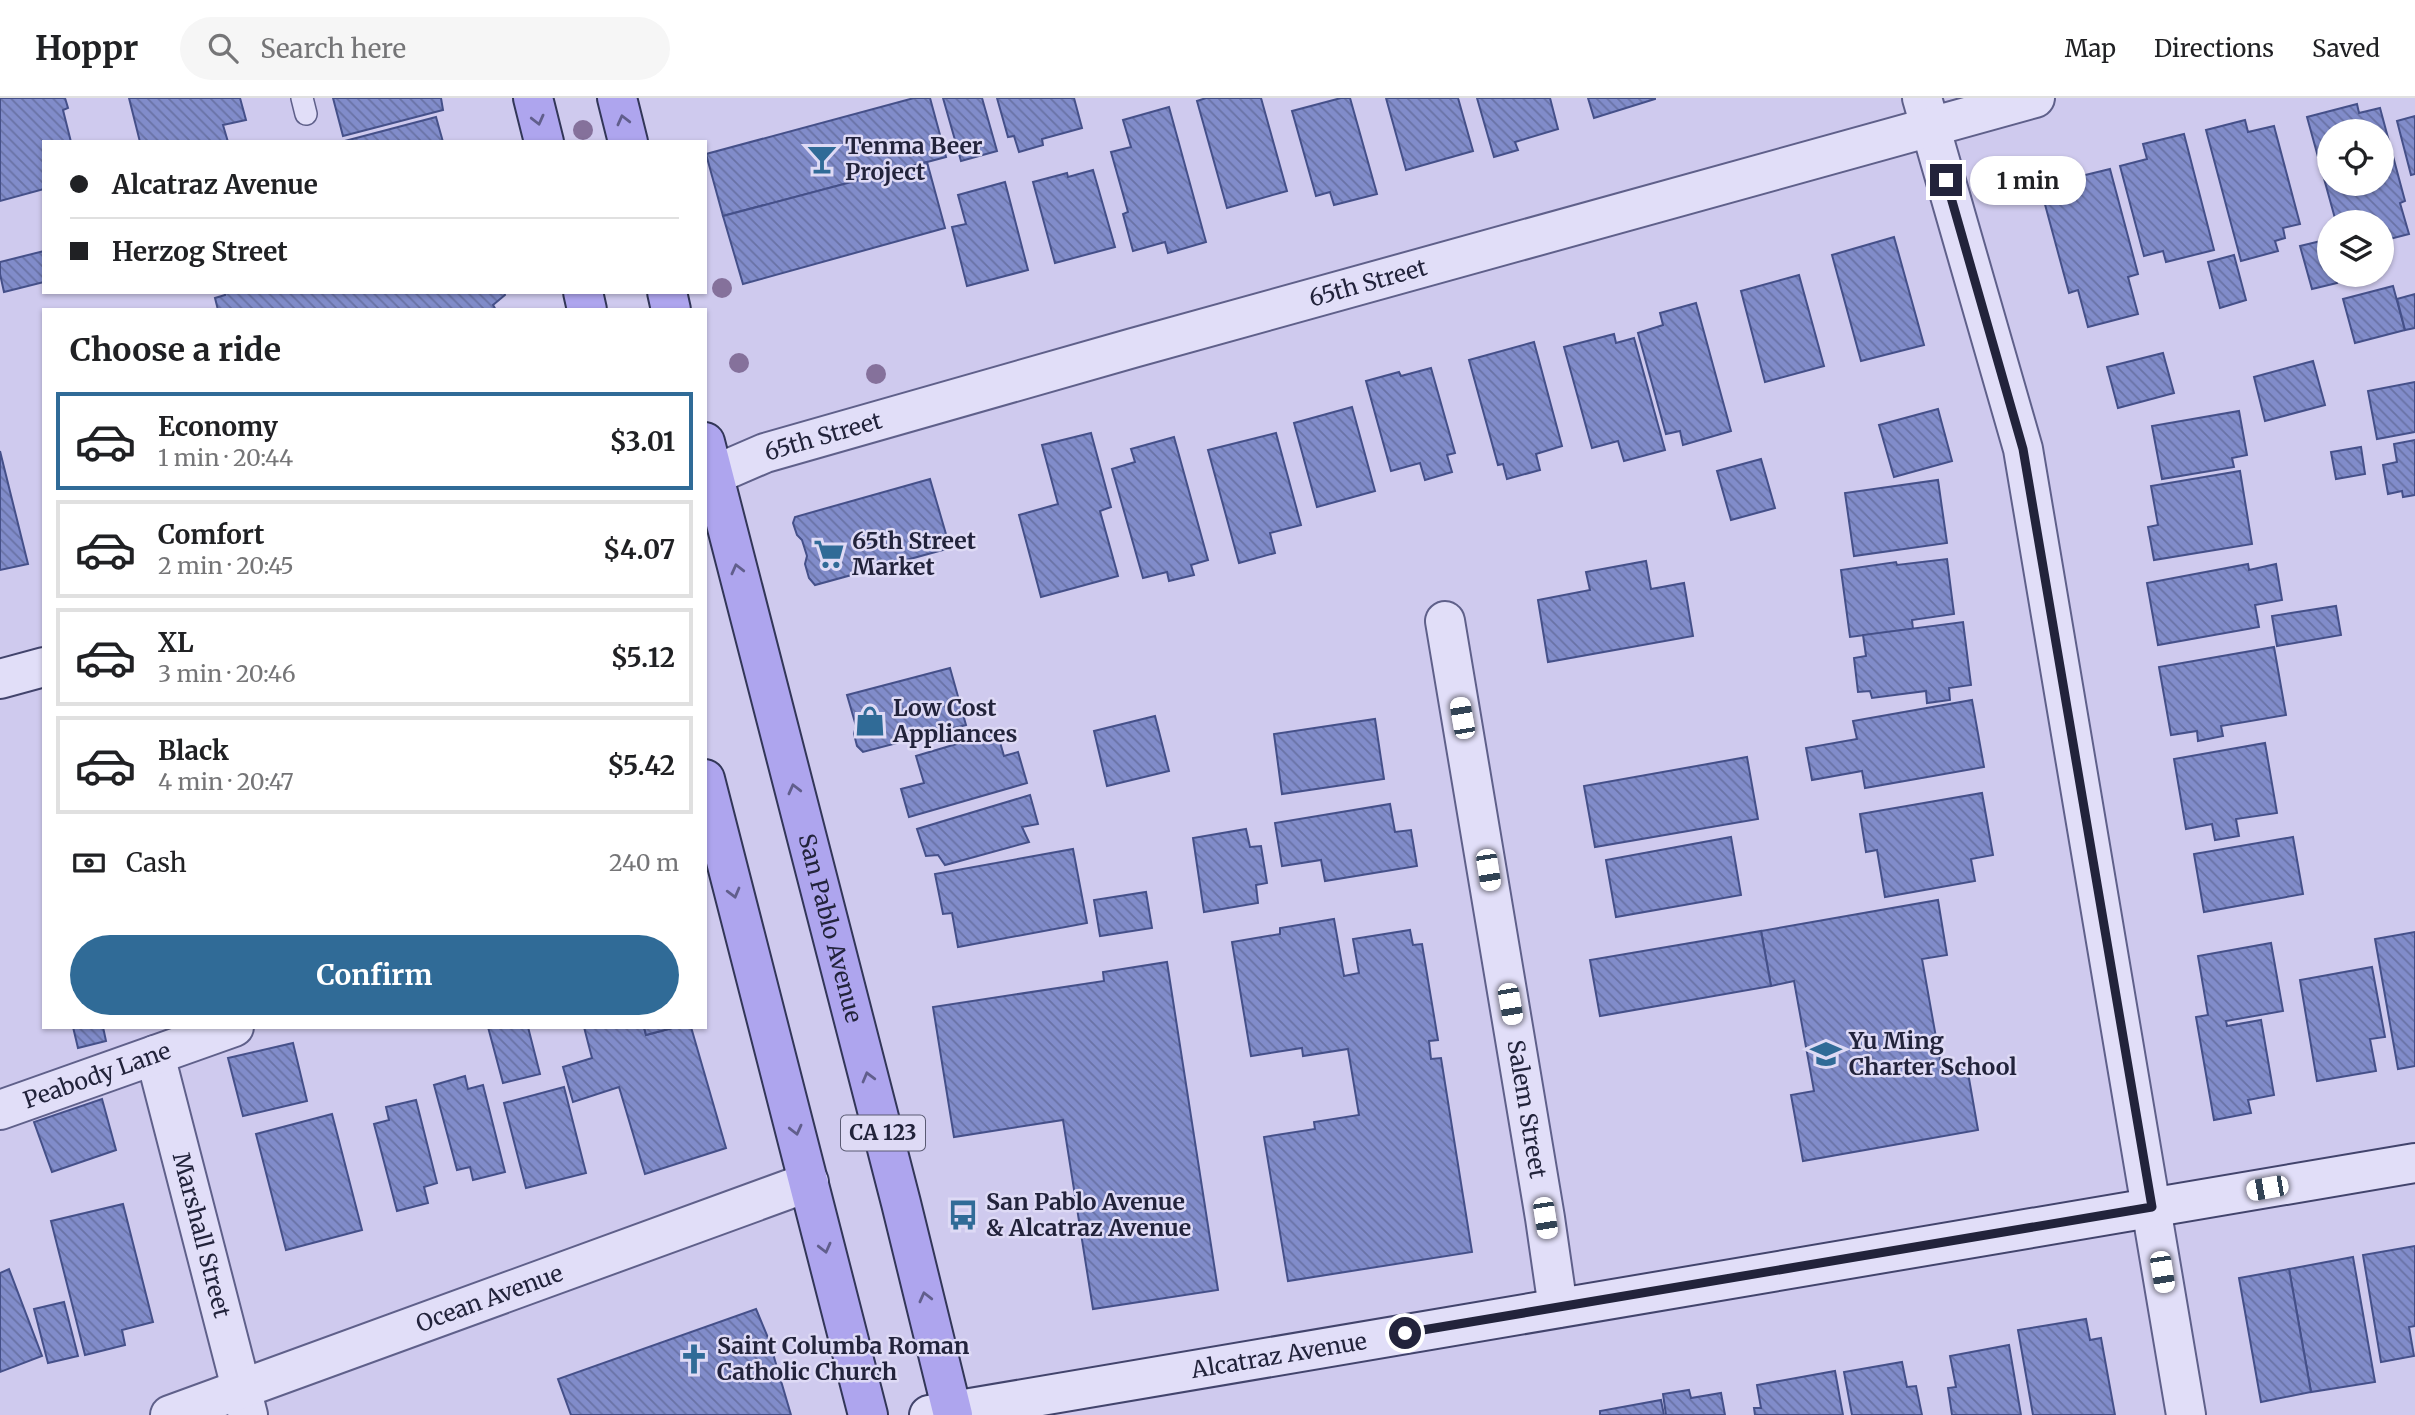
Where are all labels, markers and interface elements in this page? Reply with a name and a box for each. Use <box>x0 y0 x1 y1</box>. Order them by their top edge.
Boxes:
search box <box>180 17 670 80</box>
text: Hoppr <box>35 28 138 69</box>
icon: search <box>204 29 242 67</box>
text: Search here <box>260 32 406 65</box>
text: Map <box>2065 33 2116 64</box>
text: Directions <box>2154 33 2274 64</box>
text: Saved <box>2312 33 2380 64</box>
one-way arrow <box>530 114 544 126</box>
one-way arrow <box>617 114 631 126</box>
map controls <box>2317 119 2394 287</box>
button: locate <box>2317 119 2394 196</box>
place label: Tenma Beer Project <box>845 131 983 186</box>
bar icon: Tenma Beer Project <box>805 142 839 176</box>
callout: 1 min <box>1970 155 2086 204</box>
route end <box>1930 164 1962 196</box>
text: 1 min <box>1997 166 2059 195</box>
text: Alcatraz Avenue <box>112 168 318 201</box>
button: layers <box>2317 210 2394 287</box>
text: Herzog Street <box>112 235 288 268</box>
street label: 65th Street <box>1306 252 1430 313</box>
text: Choose a ride <box>70 330 281 370</box>
street label: 65th Street <box>761 405 885 466</box>
icon: car <box>74 410 137 473</box>
text: Economy <box>158 410 278 443</box>
text: $3.01 <box>609 425 675 458</box>
text: 1 min · 20:44 <box>158 443 293 472</box>
icon: car <box>74 518 137 581</box>
text: Comfort <box>158 518 264 551</box>
place label: 65th Street Market <box>852 526 976 581</box>
text: $4.07 <box>603 533 675 566</box>
supermarket icon: 65th Street Market <box>812 537 846 571</box>
text: 2 min · 20:45 <box>158 551 294 580</box>
one-way arrow <box>731 563 745 575</box>
icon: car <box>74 626 137 689</box>
text: XL <box>158 626 194 659</box>
text: $5.12 <box>611 641 675 674</box>
text: 3 min · 20:46 <box>158 659 296 688</box>
place label: Low Cost Appliances <box>892 693 1018 748</box>
car <box>1449 695 1476 741</box>
shop icon: Low Cost Appliances <box>853 704 887 738</box>
icon: car <box>74 734 137 797</box>
text: Black <box>158 734 229 767</box>
text: $5.42 <box>607 749 675 782</box>
text: 4 min · 20:47 <box>158 767 294 796</box>
one-way arrow <box>788 784 802 796</box>
street label: San Pablo Avenue <box>792 830 869 1026</box>
icon: cash <box>70 844 108 882</box>
text: Cash <box>126 846 187 879</box>
text: 240 m <box>609 848 679 877</box>
car <box>1475 848 1502 892</box>
one-way arrow <box>726 887 740 899</box>
button: Confirm <box>70 935 679 1015</box>
car <box>1497 981 1524 1027</box>
place label: Yu Ming Charter School <box>1848 1026 2017 1081</box>
street label: Peabody Lane <box>19 1036 174 1115</box>
school or university icon: Yu Ming Charter School <box>1809 1037 1843 1071</box>
street label: Salem Street <box>1501 1038 1553 1180</box>
one-way arrow <box>862 1071 876 1083</box>
road number: CA 123 <box>841 1116 925 1150</box>
one-way arrow <box>788 1124 802 1136</box>
street label: Marshall Street <box>167 1149 237 1321</box>
car <box>2245 1174 2290 1202</box>
place label: San Pablo Avenue & Alcatraz Avenue <box>986 1187 1191 1242</box>
car <box>1532 1196 1559 1240</box>
bus stop icon: San Pablo Avenue & Alcatraz Avenue <box>946 1198 980 1232</box>
one-way arrow <box>817 1242 831 1254</box>
car <box>2149 1250 2176 1294</box>
street label: Ocean Avenue <box>412 1258 567 1338</box>
one-way arrow <box>919 1291 933 1303</box>
route start <box>1389 1317 1421 1349</box>
street label: Alcatraz Avenue <box>1188 1326 1369 1384</box>
place label: Saint Columba Roman Catholic Church <box>717 1331 970 1386</box>
church icon: Saint Columba Roman Catholic Church <box>677 1342 711 1376</box>

